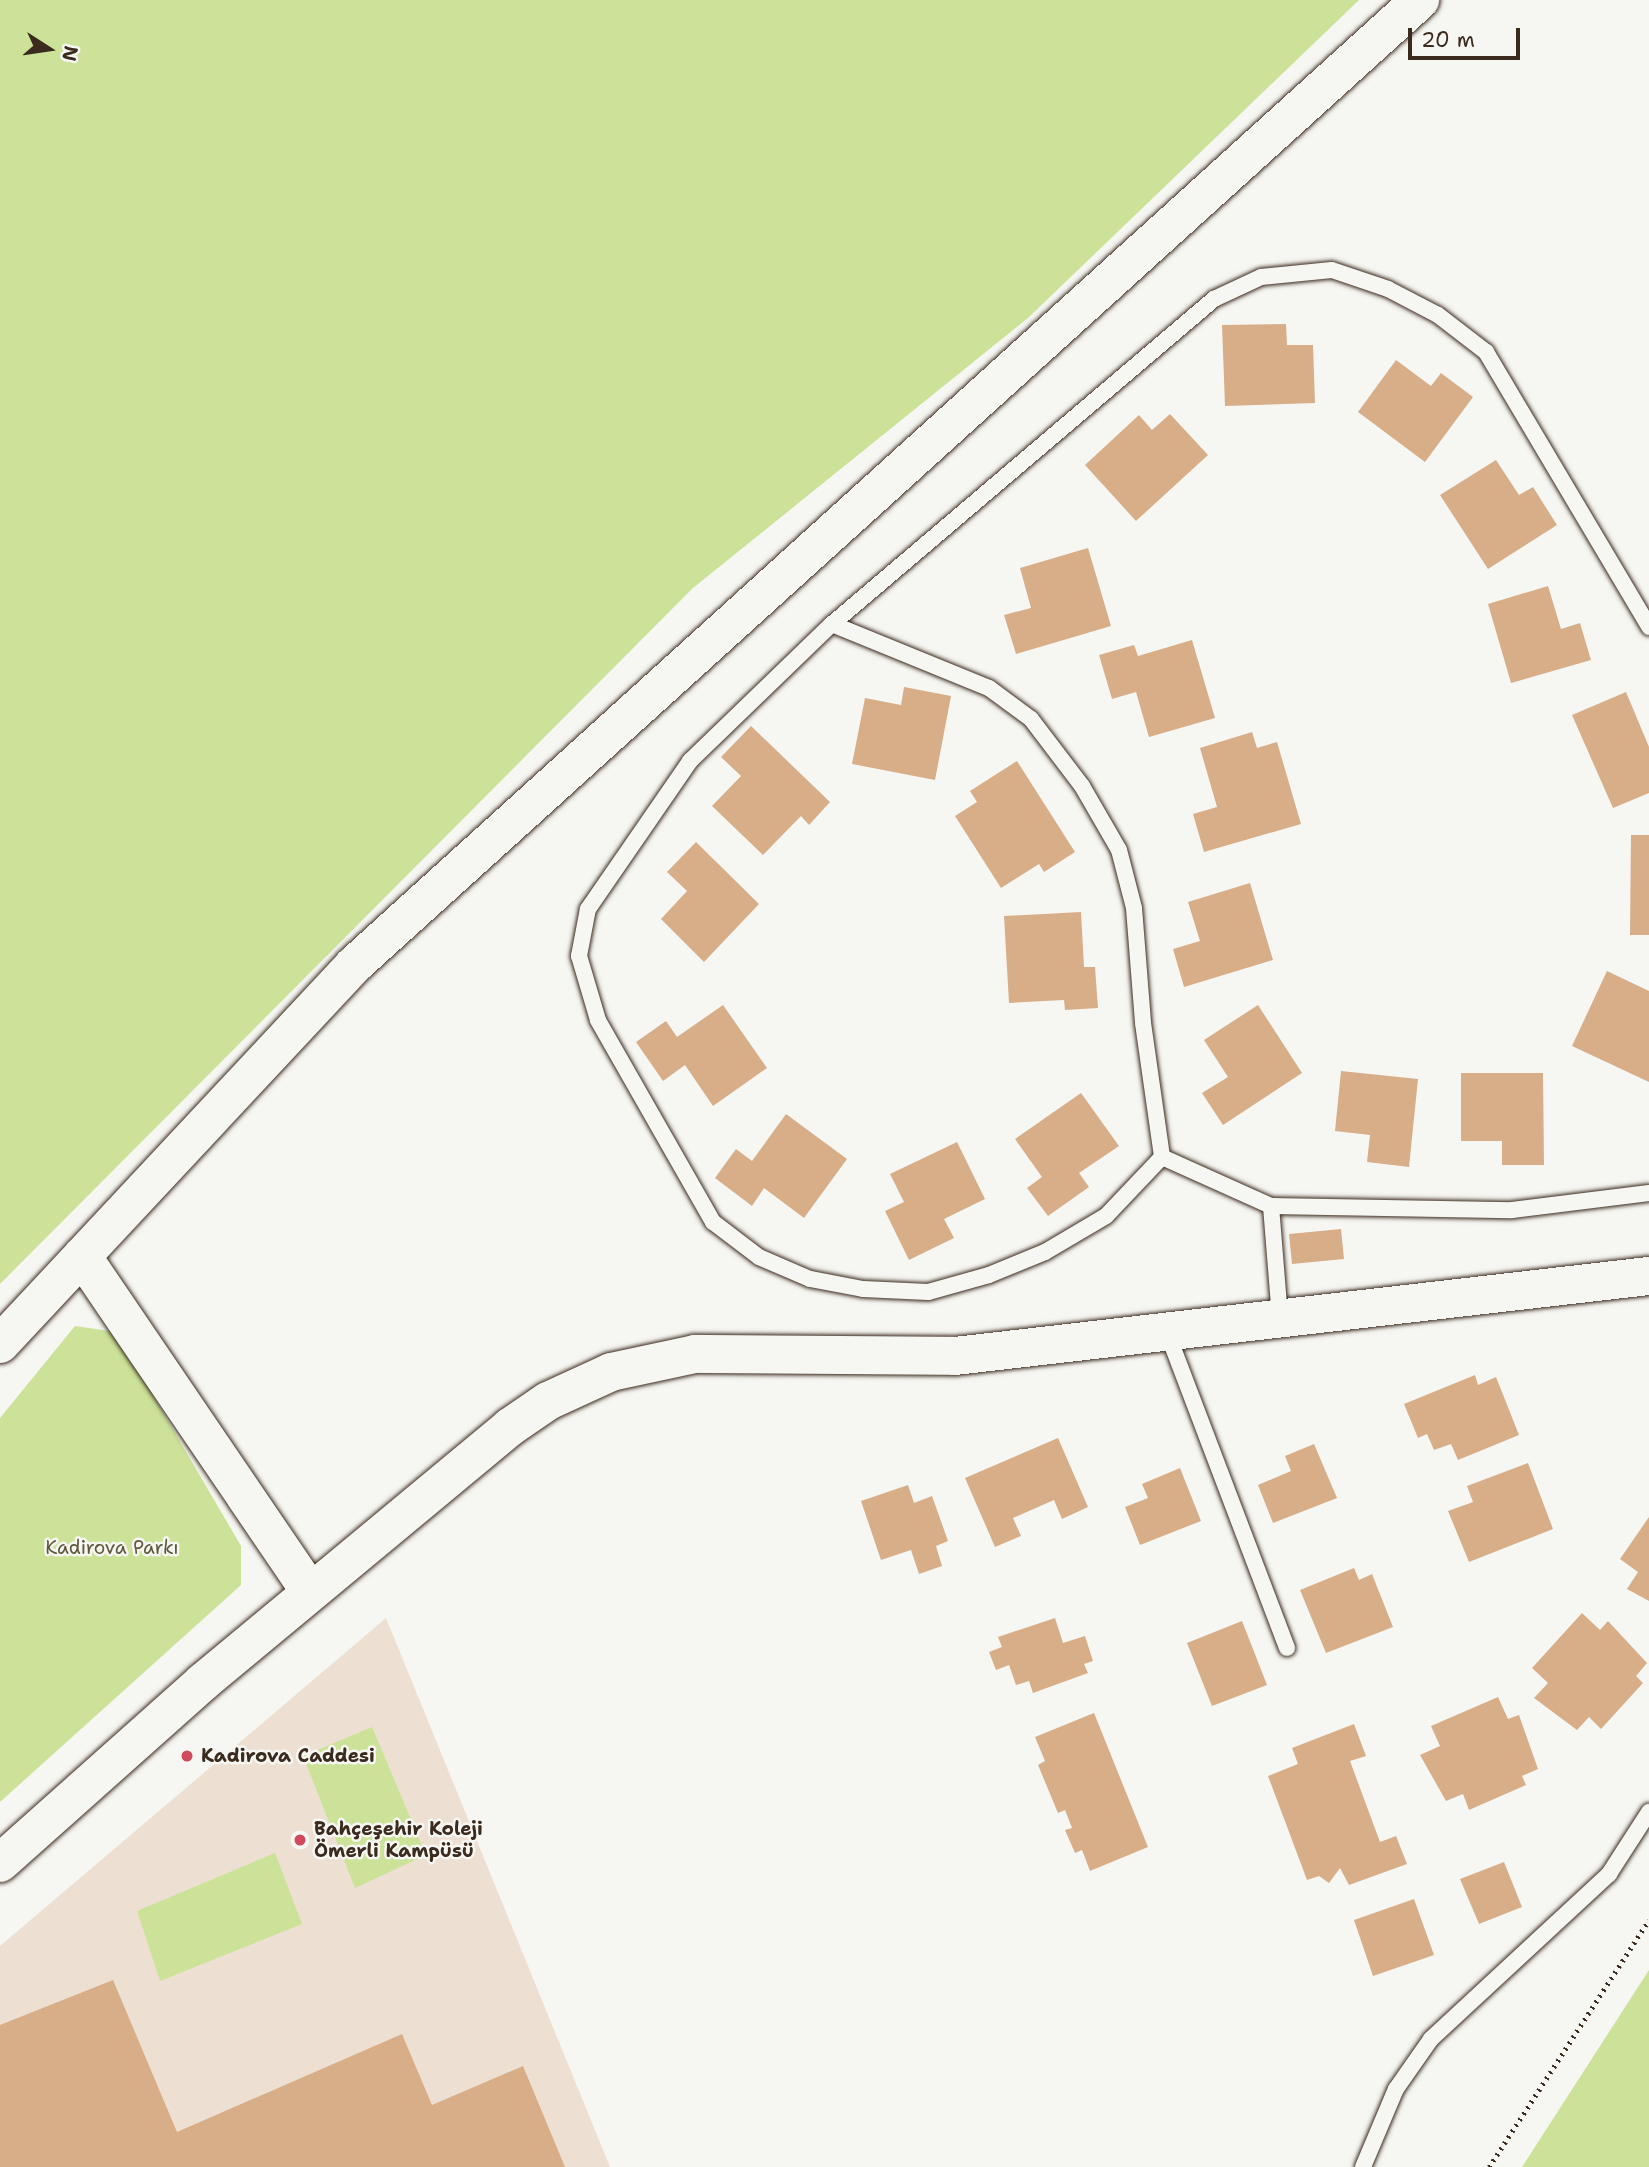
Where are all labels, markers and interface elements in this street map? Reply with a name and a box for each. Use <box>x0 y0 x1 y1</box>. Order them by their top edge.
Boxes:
north arrow <box>14 14 84 84</box>
scale bar <box>1411 14 1523 58</box>
text: 20 m <box>1421 26 1475 54</box>
text: N <box>56 44 84 63</box>
park label: Kadirova Parkı <box>45 1537 179 1559</box>
place label: Kadirova Caddesi <box>201 1745 375 1767</box>
marker: Kadirova Caddesi <box>179 1748 195 1764</box>
place label: Bahçeşehir Koleji Ömerli Kampüsü <box>314 1818 483 1862</box>
marker: Bahçeşehir Koleji Ömerli Kampüsü <box>292 1832 308 1848</box>

